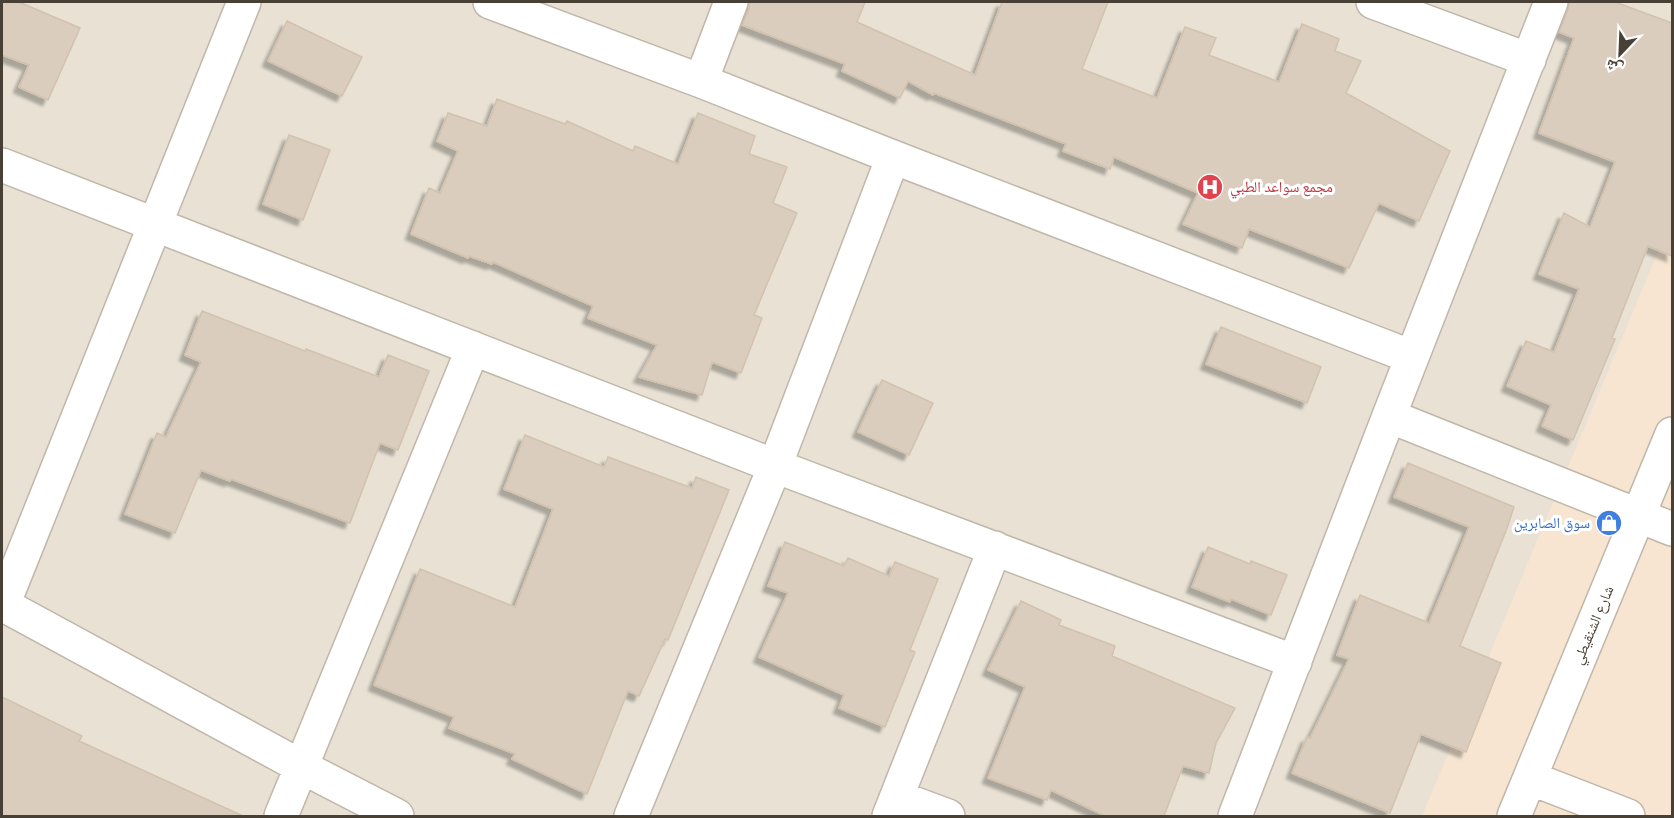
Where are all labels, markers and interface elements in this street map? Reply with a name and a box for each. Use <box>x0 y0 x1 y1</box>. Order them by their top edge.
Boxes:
north arrow <box>1590 24 1650 84</box>
text: ش <box>1602 53 1627 82</box>
hospital icon: مجمع سواعد الطبي <box>1195 172 1225 202</box>
place label: مجمع سواعد الطبي <box>1230 175 1333 199</box>
shop icon: سوق الصابرين <box>1594 508 1624 538</box>
place label: سوق الصابرين <box>1514 511 1590 534</box>
street label: شارع الشنقيطي <box>1566 582 1620 668</box>

